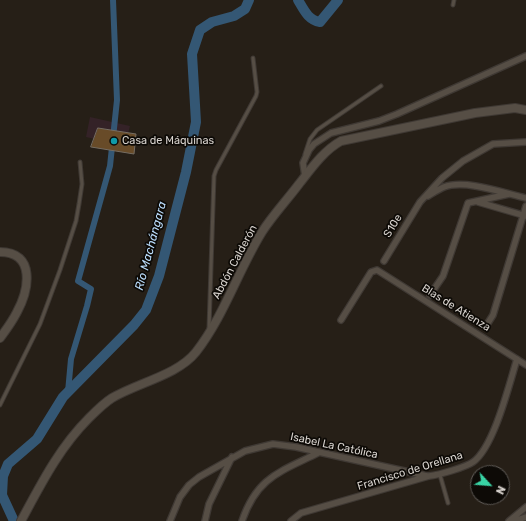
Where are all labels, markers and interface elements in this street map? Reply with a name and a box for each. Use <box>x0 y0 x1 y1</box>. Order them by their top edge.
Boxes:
place label: Casa de Máquinas <box>122 134 214 148</box>
marker: Casa de Máquinas <box>109 136 119 146</box>
water label: Río Machángara <box>132 200 170 292</box>
street label: S10e <box>381 212 405 240</box>
street label: Abdón Calderón <box>210 223 260 301</box>
street label: Blas de Atienza <box>419 282 493 334</box>
street label: Isabel La Católica <box>289 430 379 462</box>
street label: Francisco de Orellana <box>356 449 464 493</box>
north arrow <box>470 465 510 505</box>
text: N <box>493 484 508 496</box>

